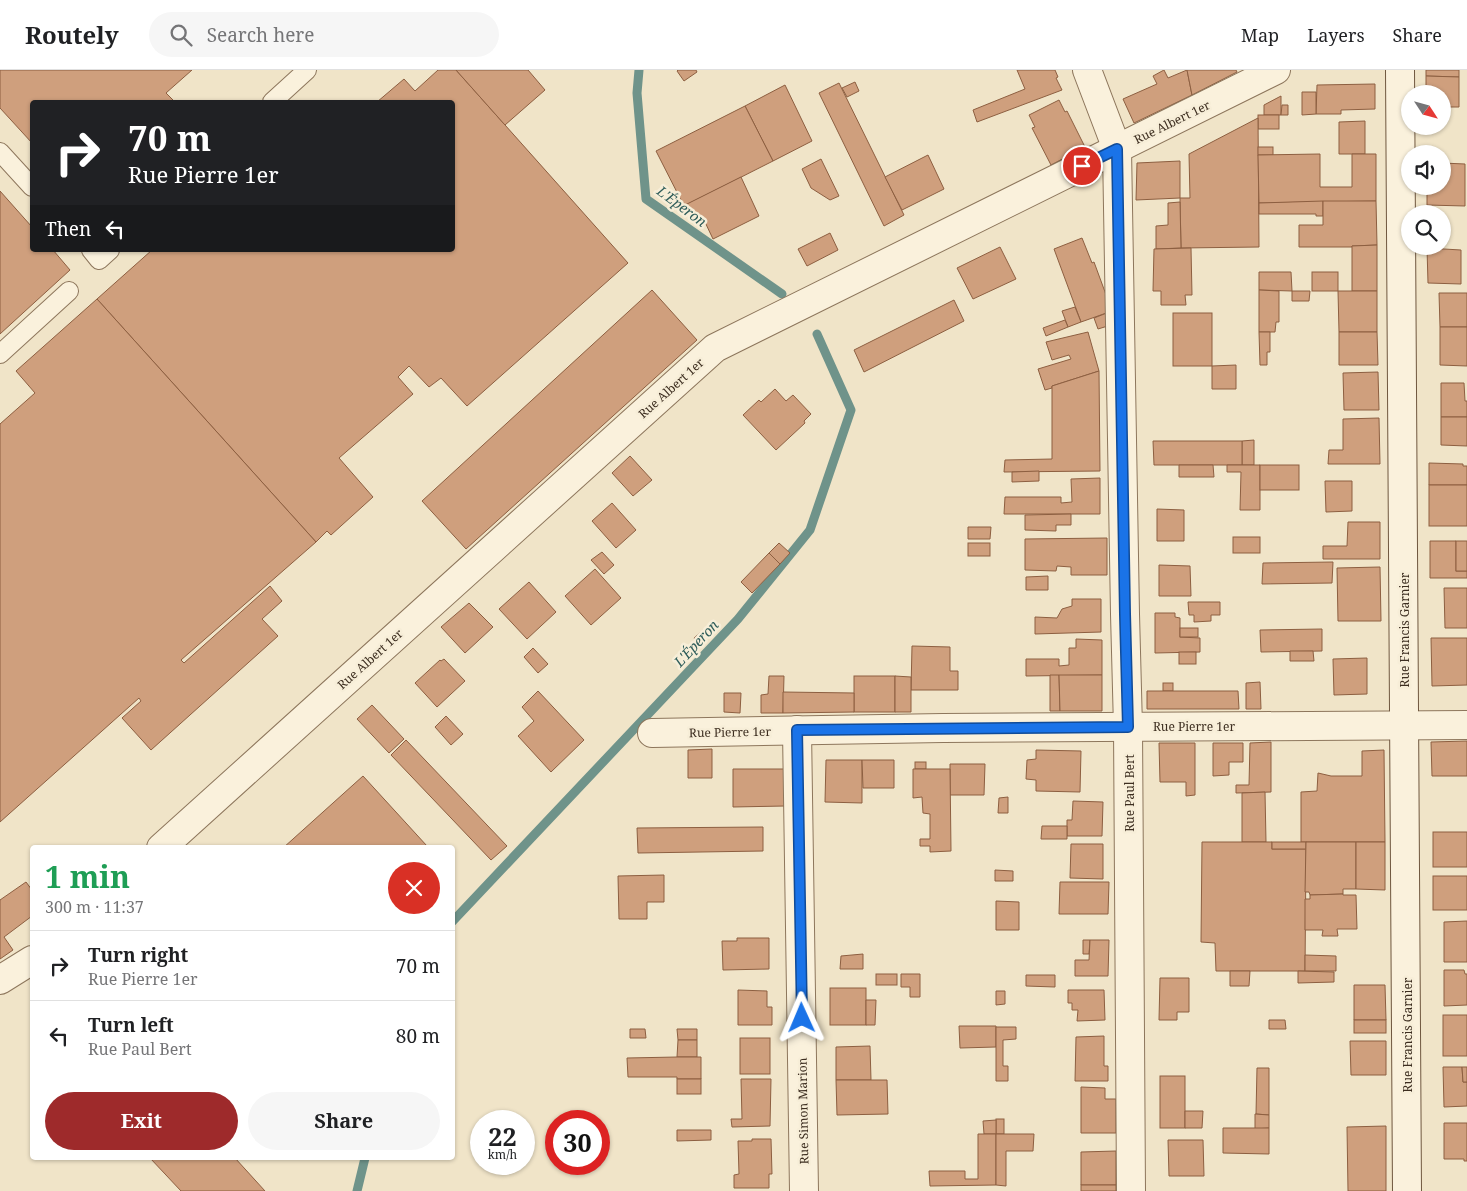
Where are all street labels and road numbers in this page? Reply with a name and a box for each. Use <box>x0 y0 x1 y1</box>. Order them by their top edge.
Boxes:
street label: Rue Albert 1er <box>1131 96 1213 148</box>
street label: Rue Albert 1er <box>635 354 708 422</box>
street label: Rue Francis Garnier <box>1396 572 1413 687</box>
street label: Rue Albert 1er <box>334 625 407 693</box>
street label: Rue Pierre 1er <box>1153 718 1235 735</box>
street label: Rue Pierre 1er <box>689 723 772 741</box>
street label: Rue Paul Bert <box>1121 754 1138 832</box>
street label: Rue Francis Garnier <box>1399 977 1416 1092</box>
street label: Rue Simon Marion <box>794 1057 812 1164</box>

